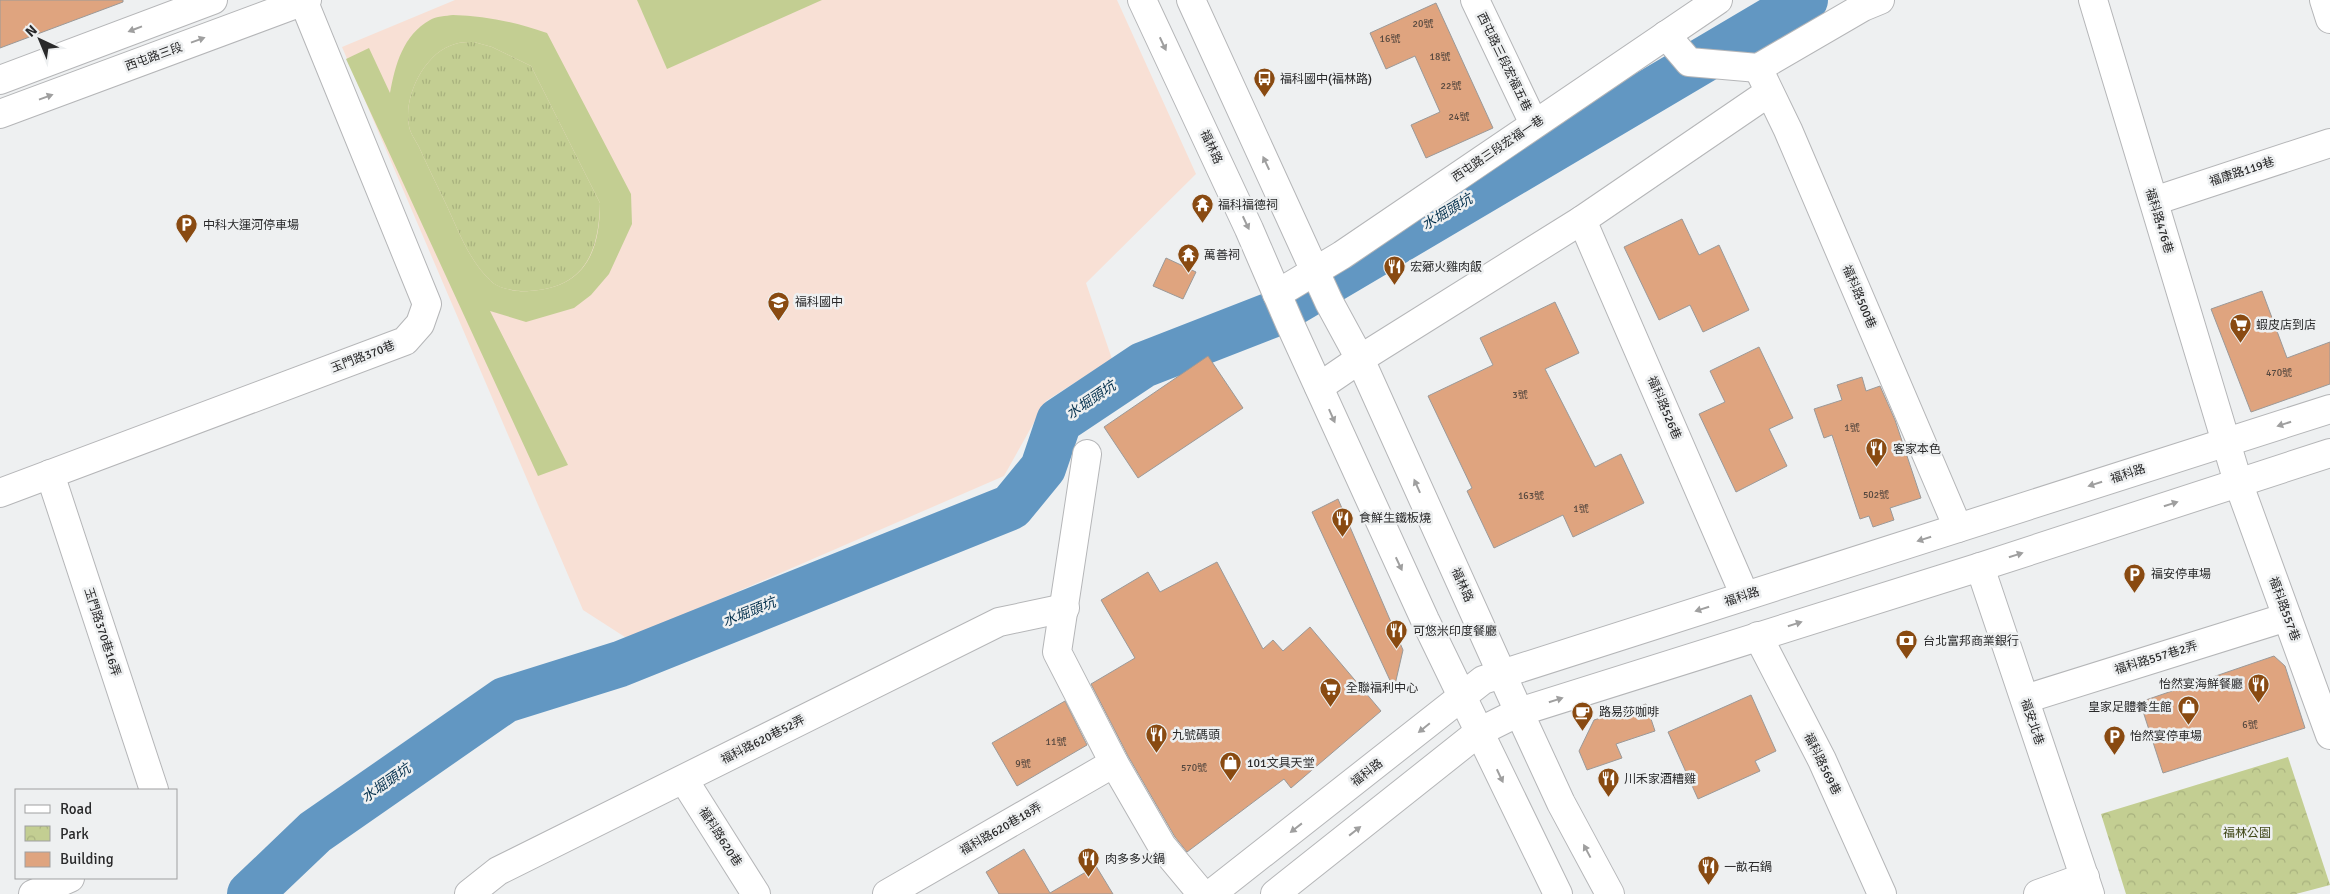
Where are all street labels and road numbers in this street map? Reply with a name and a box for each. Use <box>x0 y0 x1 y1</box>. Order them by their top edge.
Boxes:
street label: 西屯路三段宏福五巷 <box>1474 10 1534 114</box>
street label: 西屯路三段 <box>123 40 185 74</box>
street label: 西屯路三段宏福一巷 <box>1449 113 1547 185</box>
street label: 福林路 <box>1197 128 1225 166</box>
street label: 福康路119巷 <box>2208 154 2276 190</box>
street label: 福科路476巷 <box>2142 187 2176 255</box>
street label: 福科路500巷 <box>1839 263 1879 331</box>
street label: 玉門路370巷 <box>329 338 397 376</box>
street label: 福科路526巷 <box>1644 374 1684 442</box>
street label: 福科路 <box>2109 461 2147 487</box>
street label: 福林路 <box>1448 565 1476 605</box>
street label: 福科路557巷 <box>2265 575 2303 643</box>
street label: 福科路 <box>1723 584 1761 610</box>
street label: 玉門路370巷16弄 <box>81 586 123 678</box>
street label: 福科路557巷2弄 <box>2113 638 2199 678</box>
street label: 福安北巷 <box>2017 697 2047 747</box>
street label: 福科路620巷52弄 <box>718 712 808 768</box>
street label: 福科路569巷 <box>1800 730 1844 798</box>
street label: 福科路 <box>1348 756 1386 790</box>
street label: 福科路620巷18弄 <box>957 799 1045 859</box>
street label: 福科路620巷 <box>695 805 745 869</box>

